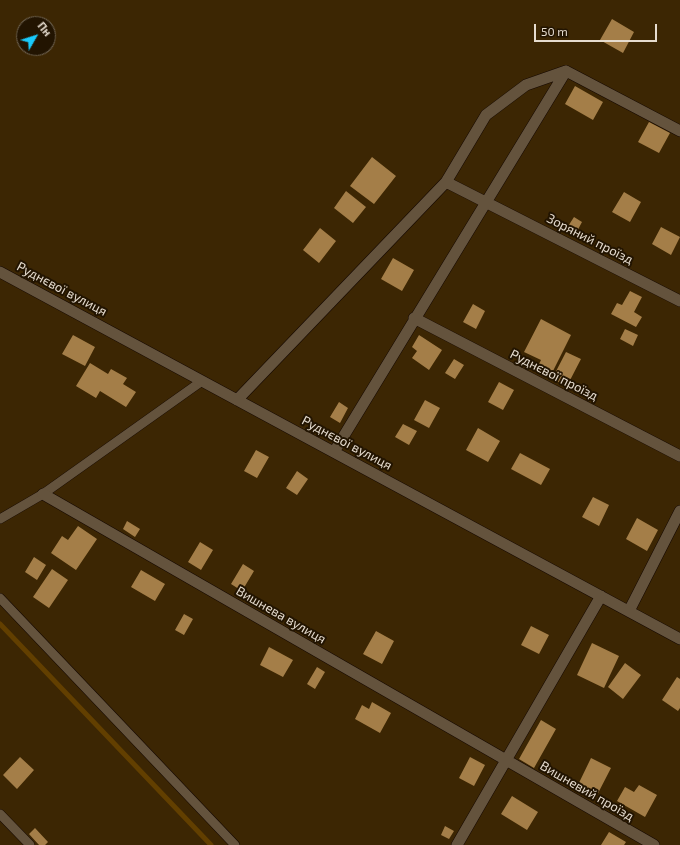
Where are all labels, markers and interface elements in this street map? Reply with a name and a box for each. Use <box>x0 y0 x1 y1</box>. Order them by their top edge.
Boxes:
north arrow <box>16 16 56 56</box>
scale bar <box>536 16 659 42</box>
text: Пн <box>35 19 54 38</box>
text: 50 m <box>541 24 568 38</box>
street label: Зоряний проїзд <box>544 211 636 267</box>
street label: Руднєвої вулиця <box>14 259 110 319</box>
street label: Руднєвої проїзд <box>508 346 600 404</box>
street label: Руднєвої вулиця <box>299 413 395 473</box>
street label: Вишнева вулиця <box>233 583 329 647</box>
street label: Вишневий проїзд <box>537 758 637 824</box>

